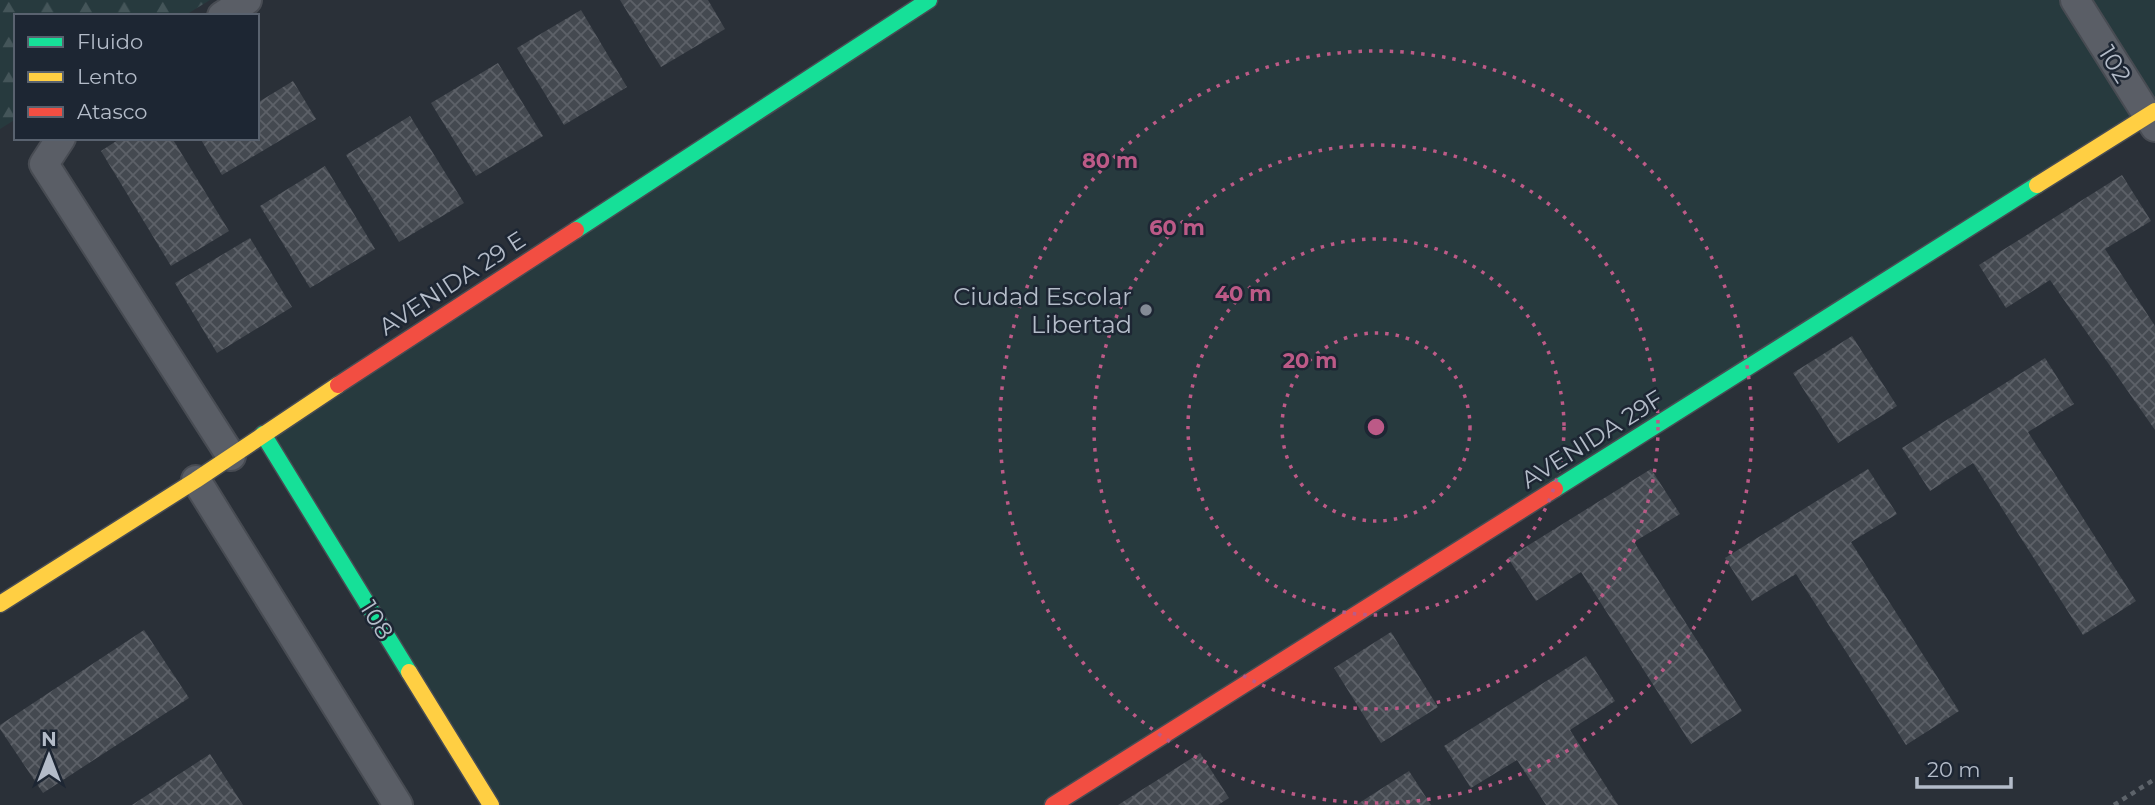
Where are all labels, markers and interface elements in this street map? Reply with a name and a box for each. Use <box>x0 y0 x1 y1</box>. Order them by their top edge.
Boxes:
legend <box>14 14 259 140</box>
text: Fluido <box>77 29 143 54</box>
street label: 102 <box>2093 40 2137 88</box>
text: Lento <box>77 64 137 89</box>
text: Atasco <box>77 99 148 124</box>
text: 80 m <box>1082 148 1138 173</box>
text: 60 m <box>1149 215 1205 240</box>
street label: AVENIDA 29 E <box>373 225 531 341</box>
text: 40 m <box>1215 281 1271 306</box>
place label: Ciudad Escolar Libertad <box>953 282 1132 339</box>
marker: Ciudad Escolar Libertad <box>1138 302 1154 318</box>
text: 20 m <box>1283 348 1337 373</box>
street label: AVENIDA 29F <box>1516 384 1668 494</box>
centre of rings <box>1364 415 1388 439</box>
street label: 108 <box>354 595 400 645</box>
north arrow <box>14 721 84 791</box>
text: N <box>41 728 57 751</box>
scale bar <box>1917 746 2011 790</box>
text: 20 m <box>1927 757 1981 782</box>

